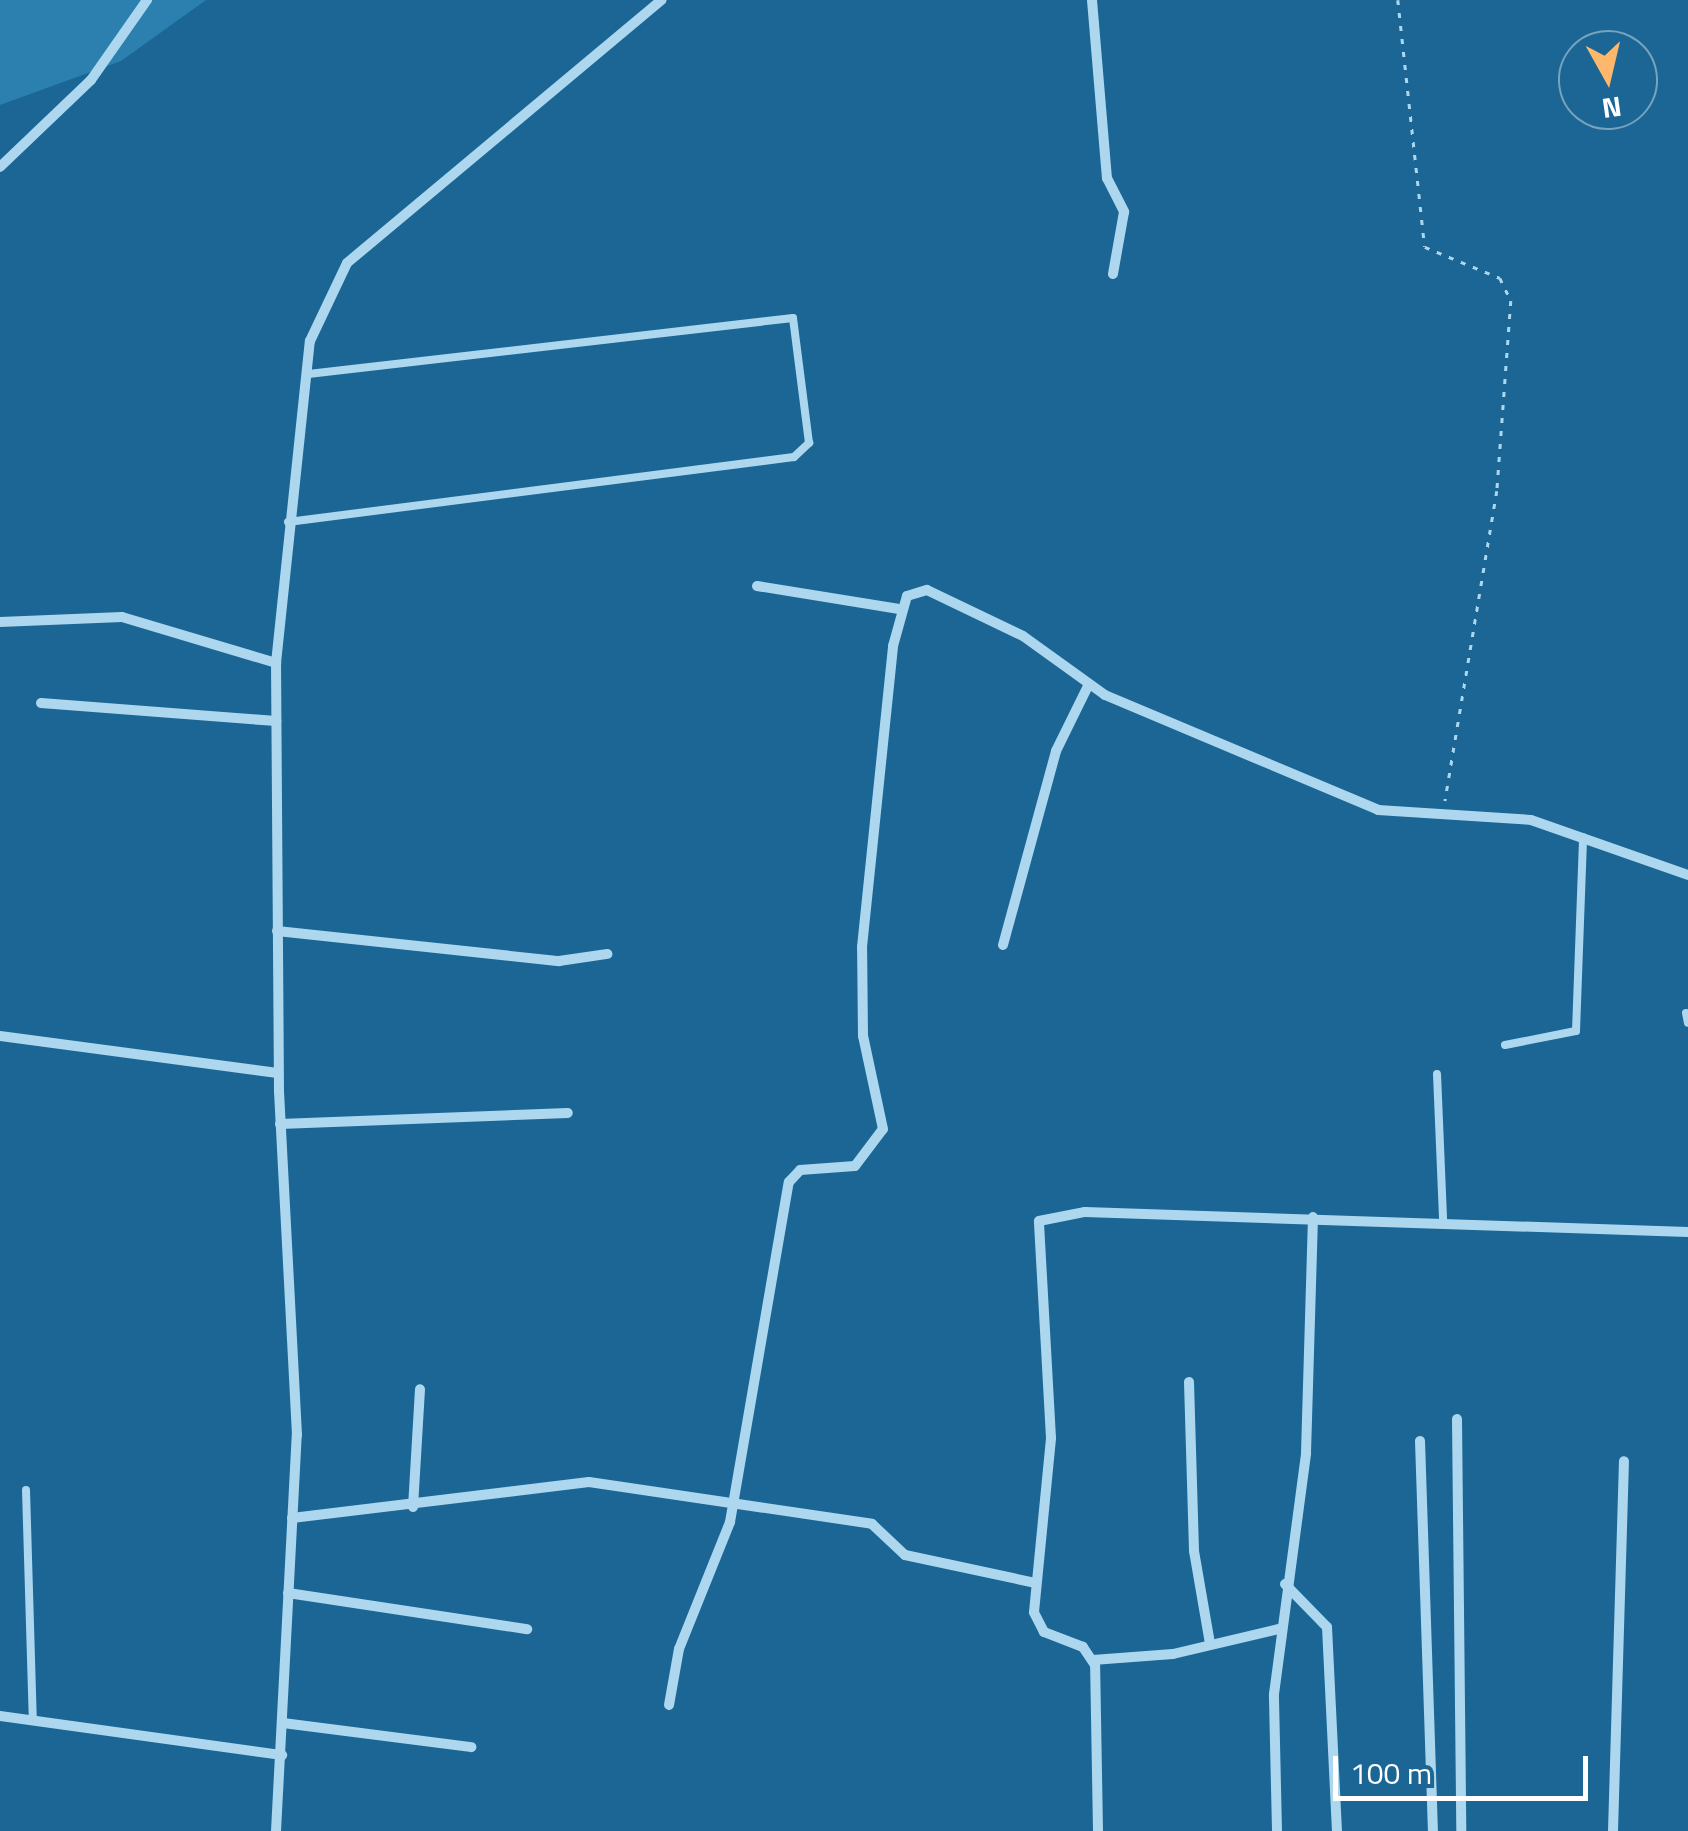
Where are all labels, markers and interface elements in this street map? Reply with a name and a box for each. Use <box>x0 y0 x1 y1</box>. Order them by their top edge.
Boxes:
north arrow <box>1558 30 1658 130</box>
text: N <box>1599 86 1625 131</box>
scale bar <box>1338 1736 1593 1798</box>
text: 100 m <box>1350 1750 1432 1796</box>

